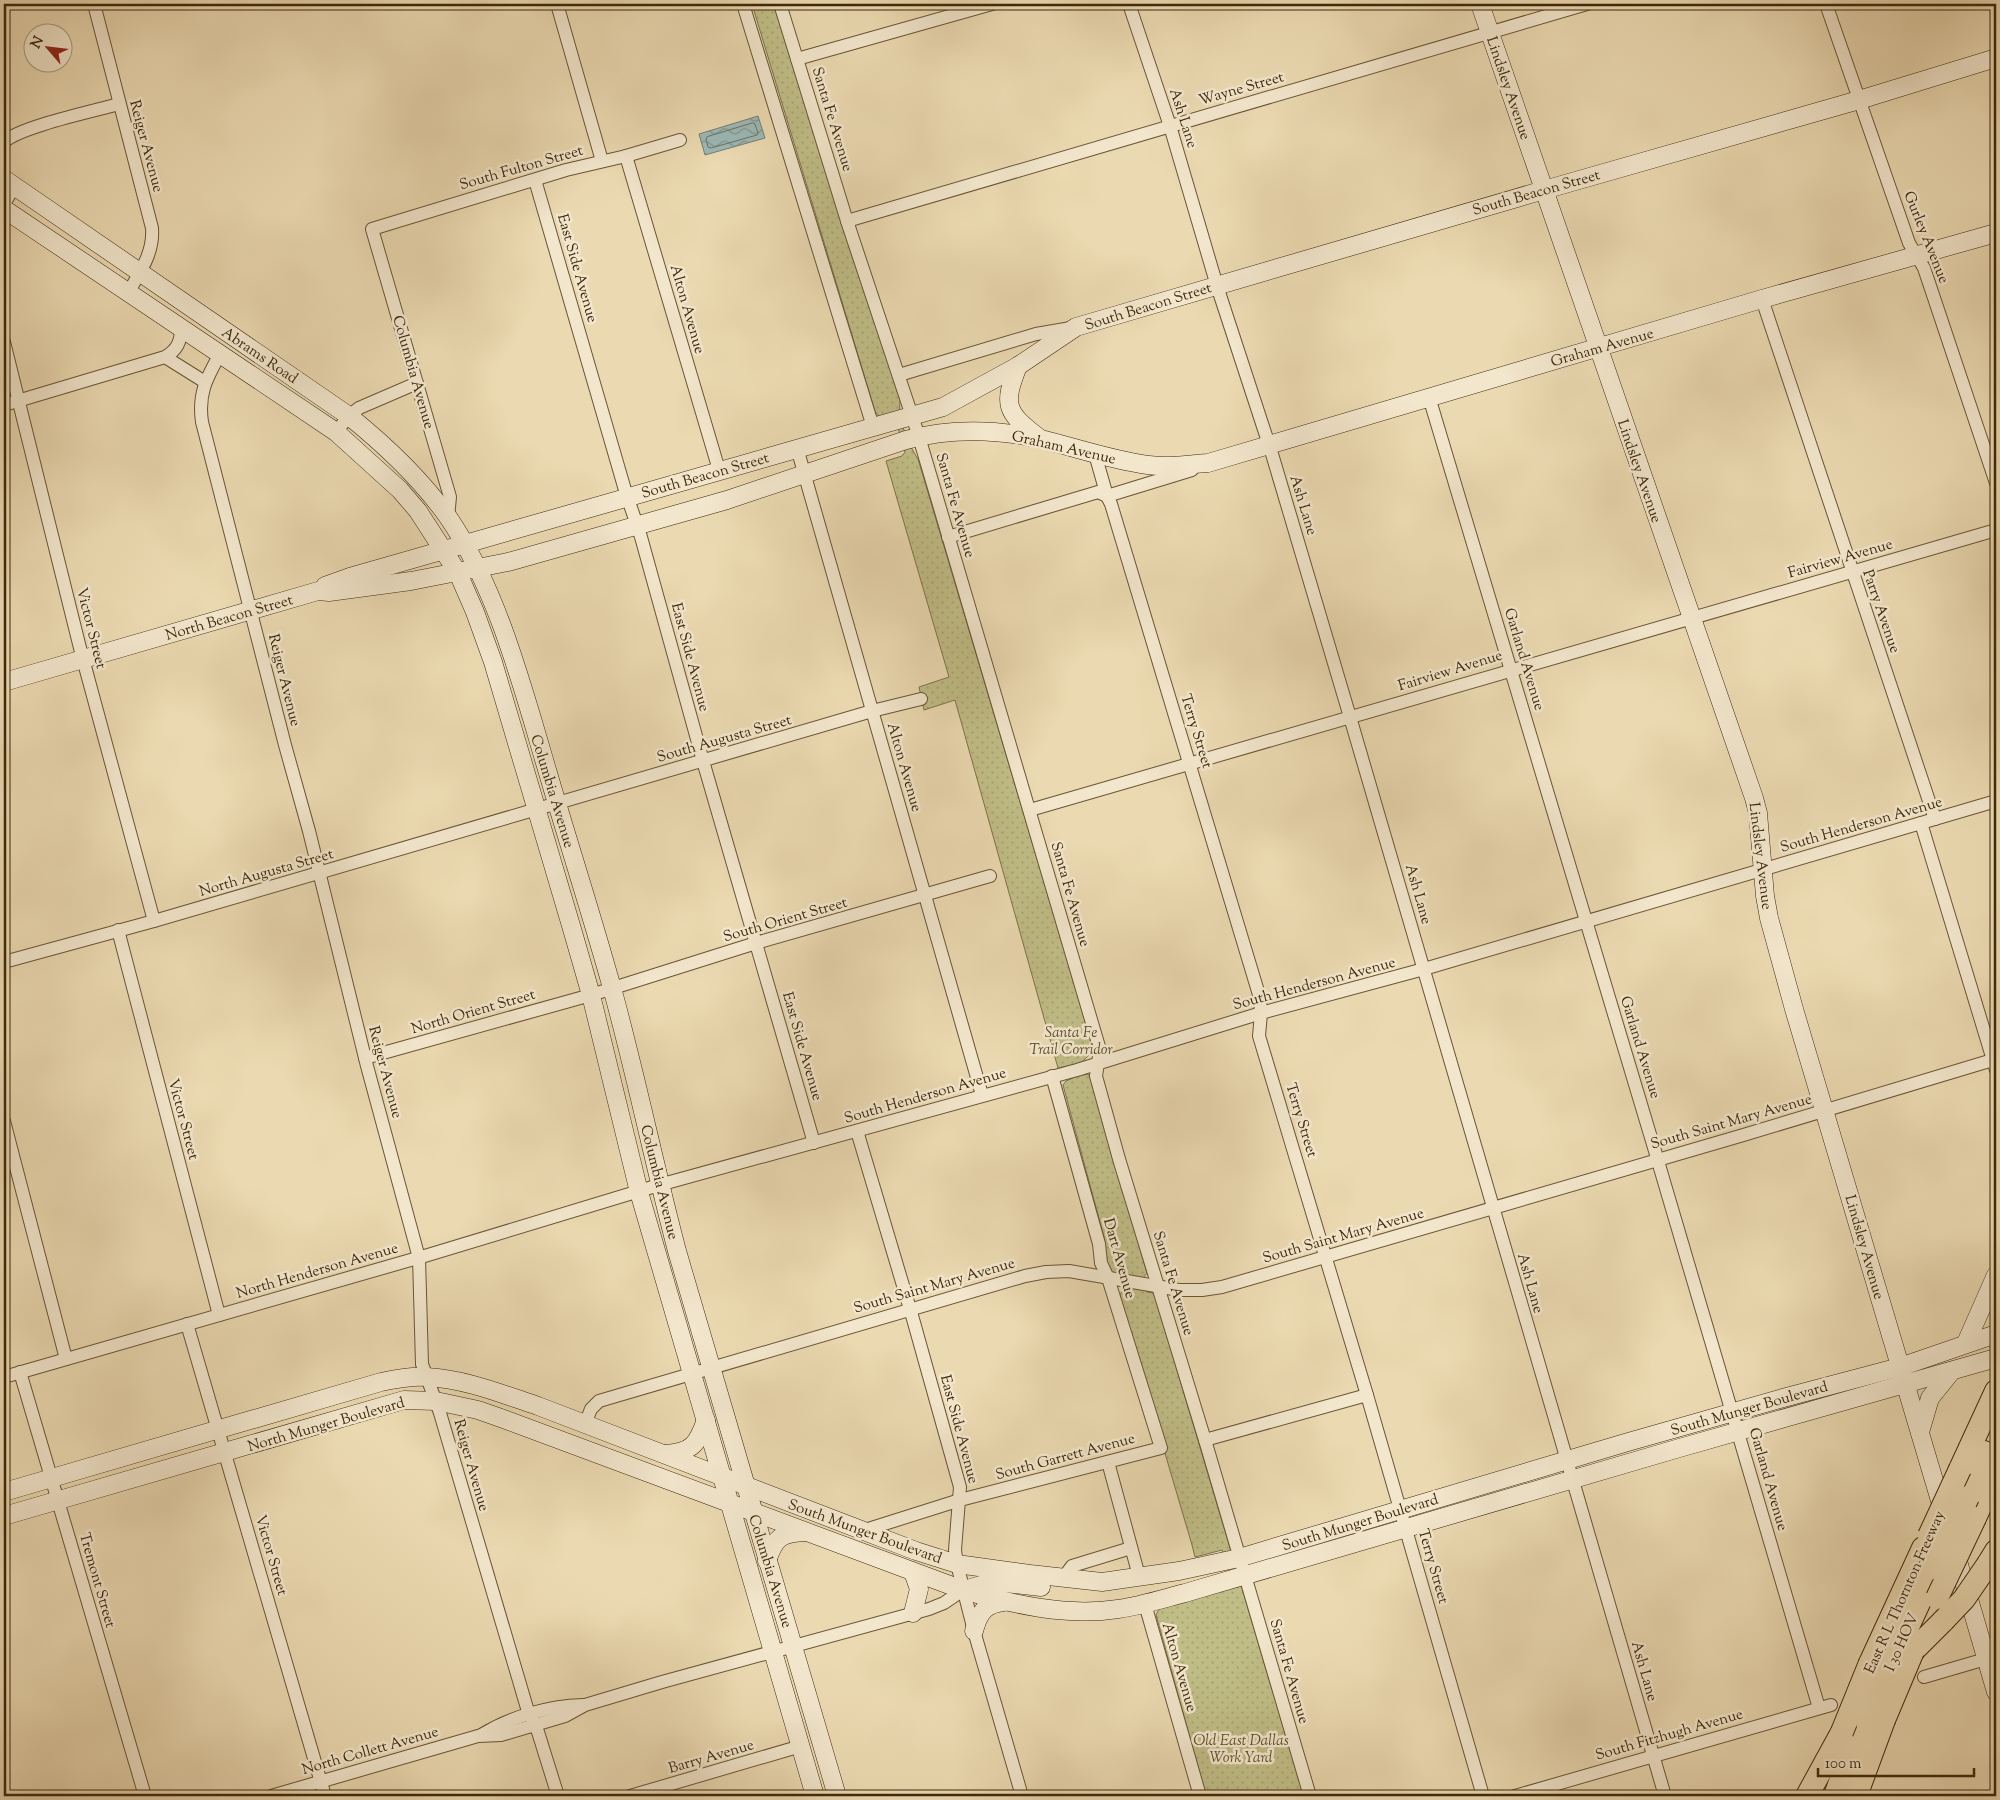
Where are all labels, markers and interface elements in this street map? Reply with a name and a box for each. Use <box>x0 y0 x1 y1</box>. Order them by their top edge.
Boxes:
north arrow <box>22 22 72 72</box>
text: N <box>27 33 50 52</box>
street label: Lindsley Avenue <box>1480 34 1535 143</box>
street label: Santa Fe Avenue <box>806 65 857 174</box>
street label: Wayne Street <box>1196 67 1286 112</box>
street label: Ash Lane <box>1163 86 1202 151</box>
street label: Reiger Avenue <box>123 98 168 195</box>
street label: South Fulton Street <box>457 141 586 196</box>
street label: South Beacon Street <box>1470 165 1603 222</box>
street label: Gurley Avenue <box>1898 188 1954 287</box>
street label: East Side Avenue <box>551 212 602 325</box>
street label: Alton Avenue <box>664 262 709 356</box>
street label: South Beacon Street <box>1082 278 1215 337</box>
street label: Columbia Avenue <box>386 313 439 432</box>
street label: Abrams Road <box>217 323 302 390</box>
street label: Graham Avenue <box>1548 324 1656 373</box>
street label: Lindsley Avenue <box>1611 417 1666 526</box>
street label: Graham Avenue <box>1010 426 1118 471</box>
street label: South Beacon Street <box>639 448 772 505</box>
street label: Santa Fe Avenue <box>930 451 980 560</box>
street label: Ash Lane <box>1283 473 1322 538</box>
street label: Fairview Avenue <box>1786 534 1895 584</box>
street label: Parry Avenue <box>1856 567 1905 656</box>
street label: Victor Street <box>70 586 111 671</box>
street label: North Beacon Street <box>163 590 296 647</box>
street label: East Side Avenue <box>665 601 714 714</box>
street label: Garland Avenue <box>1498 606 1549 713</box>
street label: Reiger Avenue <box>262 632 305 729</box>
street label: Fairview Avenue <box>1396 646 1505 697</box>
street label: Terry Street <box>1174 692 1217 771</box>
street label: South Augusta Street <box>655 710 794 769</box>
street label: Alton Avenue <box>881 720 926 814</box>
street label: Columbia Avenue <box>524 732 579 851</box>
street label: South Henderson Avenue <box>1778 792 1945 859</box>
street label: Lindsley Avenue <box>1743 801 1777 911</box>
street label: Santa Fe Avenue <box>1045 840 1095 949</box>
street label: North Augusta Street <box>197 844 336 903</box>
street label: Ash Lane <box>1399 862 1436 927</box>
street label: South Orient Street <box>721 893 850 948</box>
street label: South Henderson Avenue <box>1231 953 1398 1016</box>
street label: North Orient Street <box>409 985 538 1040</box>
street label: East Side Avenue <box>776 990 827 1103</box>
street label: Garland Avenue <box>1614 994 1665 1101</box>
park label: Santa Fe Trail Corridor <box>1029 1023 1113 1061</box>
street label: Reiger Avenue <box>362 1024 407 1121</box>
street label: South Henderson Avenue <box>842 1063 1009 1130</box>
street label: Victor Street <box>162 1077 203 1162</box>
street label: Terry Street <box>1279 1081 1322 1160</box>
street label: South Saint Mary Avenue <box>1648 1089 1815 1156</box>
street label: Columbia Avenue <box>634 1123 683 1242</box>
street label: Lindsley Avenue <box>1839 1193 1889 1302</box>
street label: South Saint Mary Avenue <box>1260 1203 1427 1270</box>
street label: Dart Avenue <box>1097 1216 1140 1301</box>
street label: Santa Fe Avenue <box>1147 1229 1198 1338</box>
street label: North Henderson Avenue <box>234 1238 401 1305</box>
street label: Ash Lane <box>1511 1251 1548 1316</box>
street label: South Saint Mary Avenue <box>851 1253 1018 1320</box>
street label: East Side Avenue <box>934 1373 983 1486</box>
street label: South Munger Boulevard <box>1668 1377 1831 1442</box>
street label: North Munger Boulevard <box>245 1393 408 1458</box>
street label: Reiger Avenue <box>447 1417 494 1514</box>
street label: Garland Avenue <box>1743 1426 1792 1533</box>
street label: South Garrett Avenue <box>993 1429 1137 1486</box>
street label: South Munger Boulevard <box>1280 1489 1442 1557</box>
street label: South Munger Boulevard <box>784 1495 945 1570</box>
street label: East R L Thornton Freeway <box>1860 1507 1951 1677</box>
street label: Columbia Avenue <box>742 1512 797 1631</box>
street label: Victor Street <box>249 1513 292 1598</box>
street label: Terry Street <box>1412 1527 1453 1606</box>
street label: Tremont Street <box>73 1530 120 1630</box>
street label: I 30 HOV <box>1880 1610 1924 1675</box>
street label: Santa Fe Avenue <box>1264 1617 1314 1726</box>
street label: Alton Avenue <box>1156 1620 1201 1714</box>
street label: Ash Lane <box>1625 1639 1662 1704</box>
street label: South Fitzhugh Avenue <box>1593 1704 1746 1767</box>
street label: North Collett Avenue <box>300 1722 441 1781</box>
park label: Old East Dallas Work Yard <box>1193 1731 1289 1769</box>
street label: Barry Avenue <box>666 1735 757 1780</box>
scale bar <box>1818 1745 1974 1777</box>
text: 100 m <box>1825 1754 1862 1775</box>

